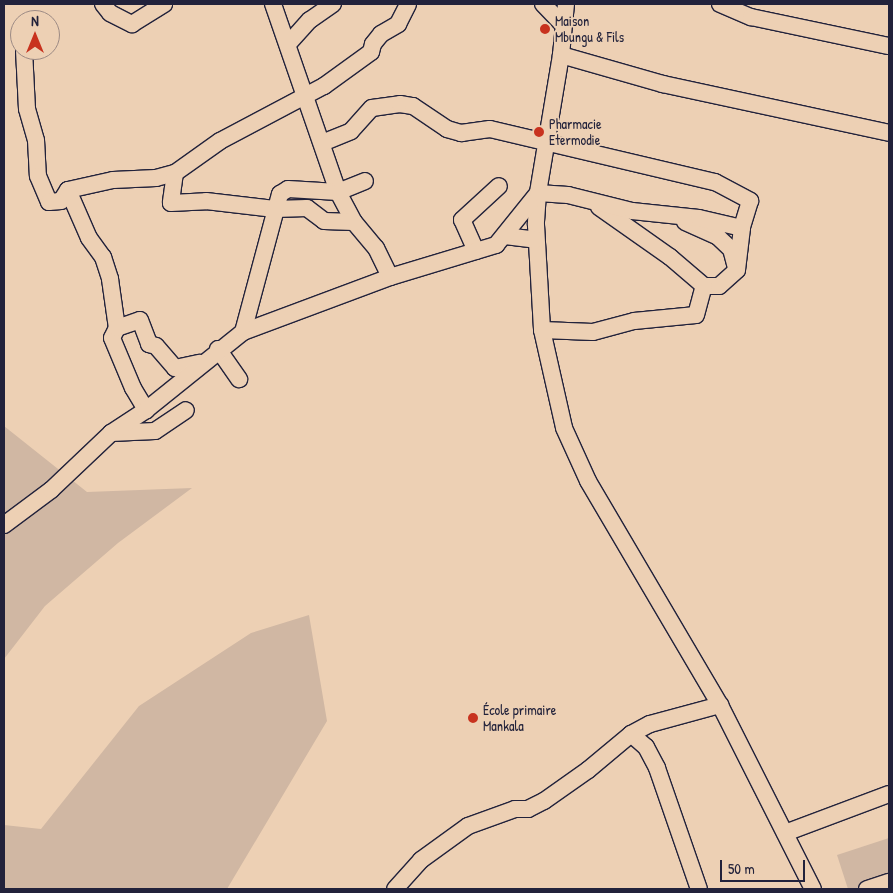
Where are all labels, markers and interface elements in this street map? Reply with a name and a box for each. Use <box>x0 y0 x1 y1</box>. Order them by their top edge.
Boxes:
north arrow <box>10 10 60 60</box>
text: N <box>31 11 39 30</box>
place label: Maison Mbungu & Fils <box>555 13 624 46</box>
marker: Maison Mbungu & Fils <box>539 23 551 35</box>
place label: Pharmacie Etermodie <box>549 116 602 148</box>
marker: Pharmacie Etermodie <box>533 126 545 138</box>
place label: École primaire Mankala <box>483 702 556 734</box>
marker: École primaire Mankala <box>467 712 479 724</box>
scale bar <box>723 850 808 882</box>
text: 50 m <box>728 858 755 879</box>

